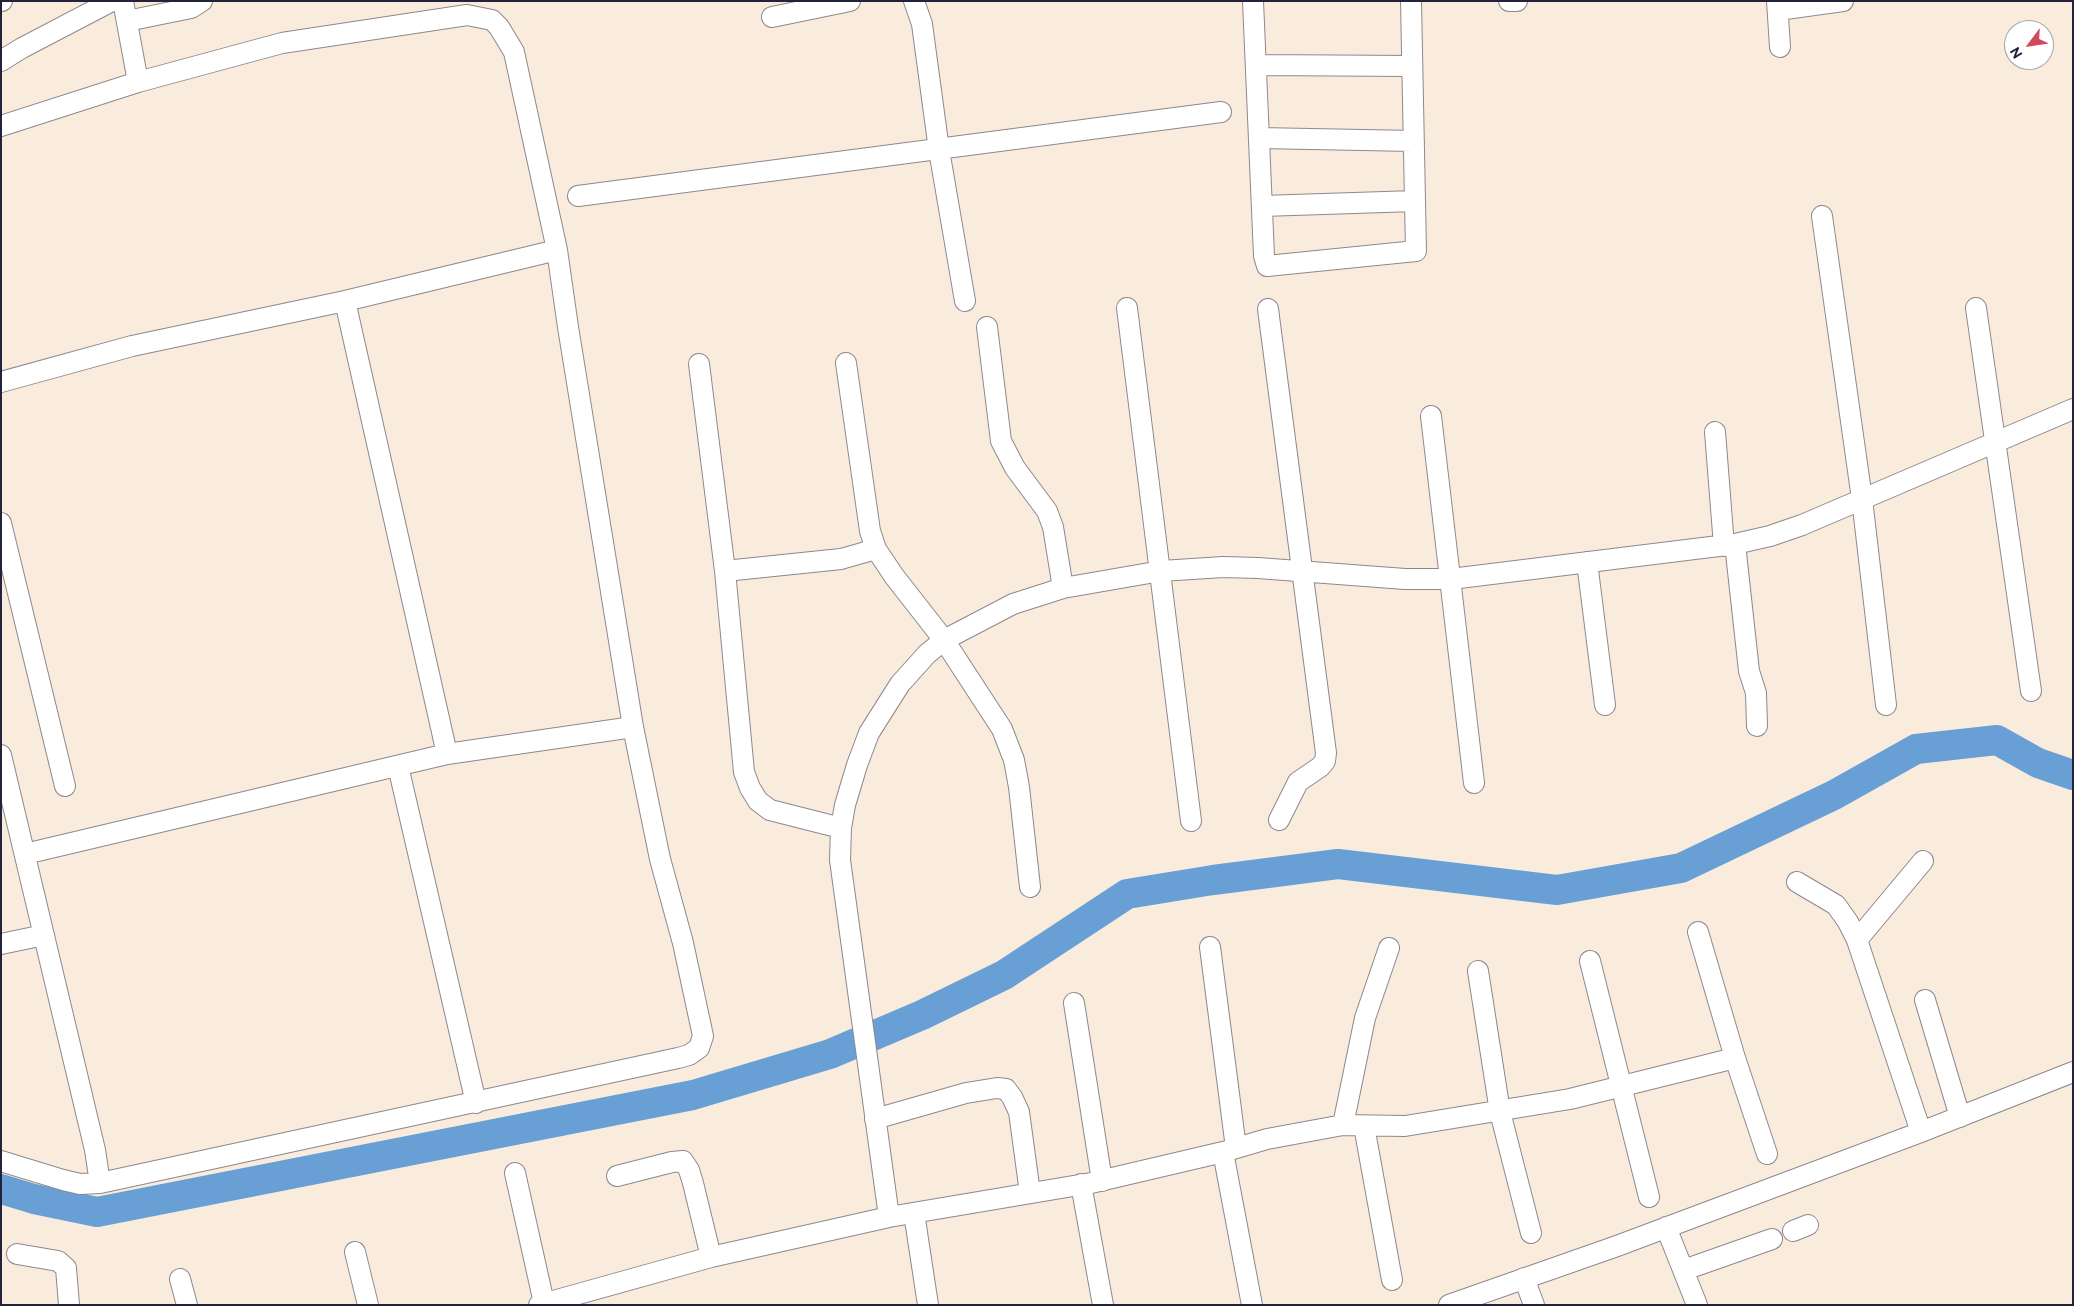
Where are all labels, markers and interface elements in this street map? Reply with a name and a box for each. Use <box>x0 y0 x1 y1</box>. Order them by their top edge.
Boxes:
north arrow <box>2004 20 2054 70</box>
text: N <box>2007 44 2027 61</box>

